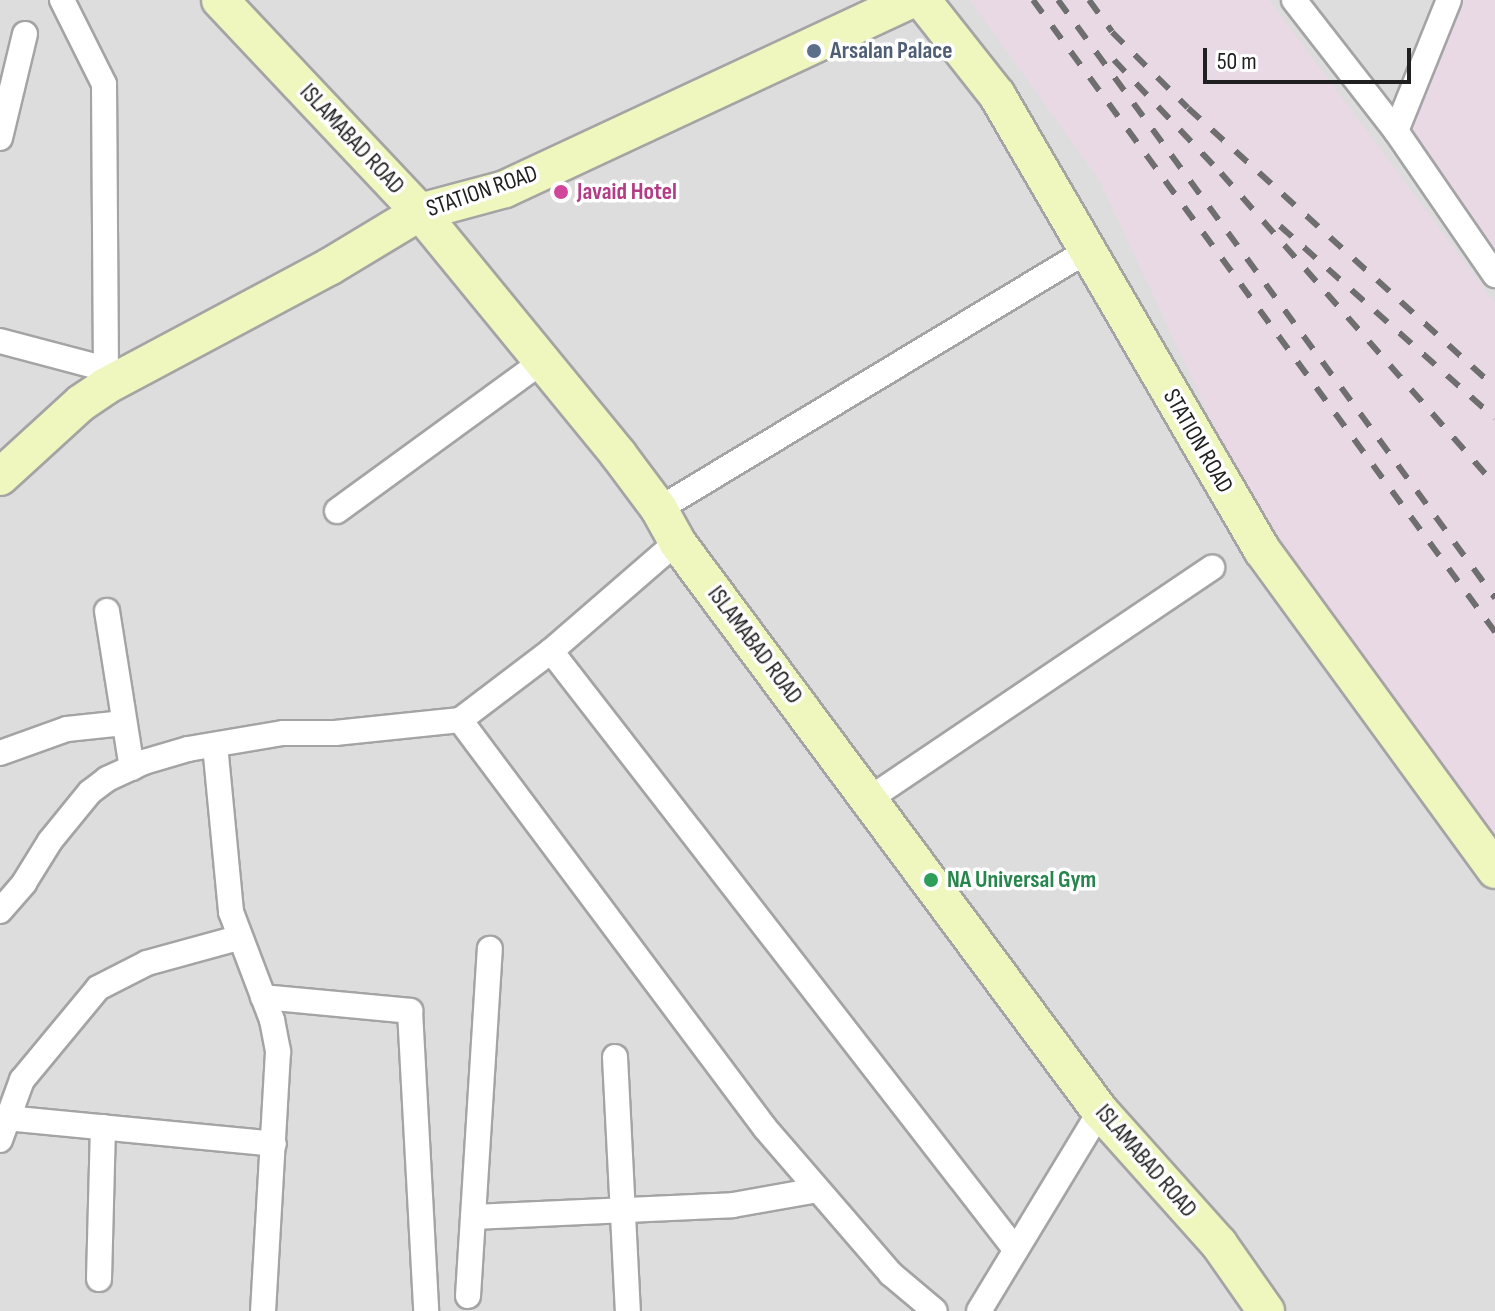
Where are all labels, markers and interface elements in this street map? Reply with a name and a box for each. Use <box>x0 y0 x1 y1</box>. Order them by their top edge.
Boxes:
scale bar <box>1207 32 1415 82</box>
place label: Arsalan Palace <box>830 37 953 65</box>
marker: Arsalan Palace <box>805 42 823 60</box>
text: 50 m <box>1217 47 1257 76</box>
street label: ISLAMABAD ROAD <box>294 78 410 200</box>
street label: STATION ROAD <box>423 159 541 223</box>
place label: Javaid Hotel <box>577 178 677 206</box>
marker: Javaid Hotel <box>552 183 570 201</box>
street label: STATION ROAD <box>1157 384 1239 498</box>
street label: ISLAMABAD ROAD <box>701 580 809 710</box>
place label: NA Universal Gym <box>947 866 1096 894</box>
marker: NA Universal Gym <box>922 871 940 889</box>
street label: ISLAMABAD ROAD <box>1089 1099 1203 1223</box>

